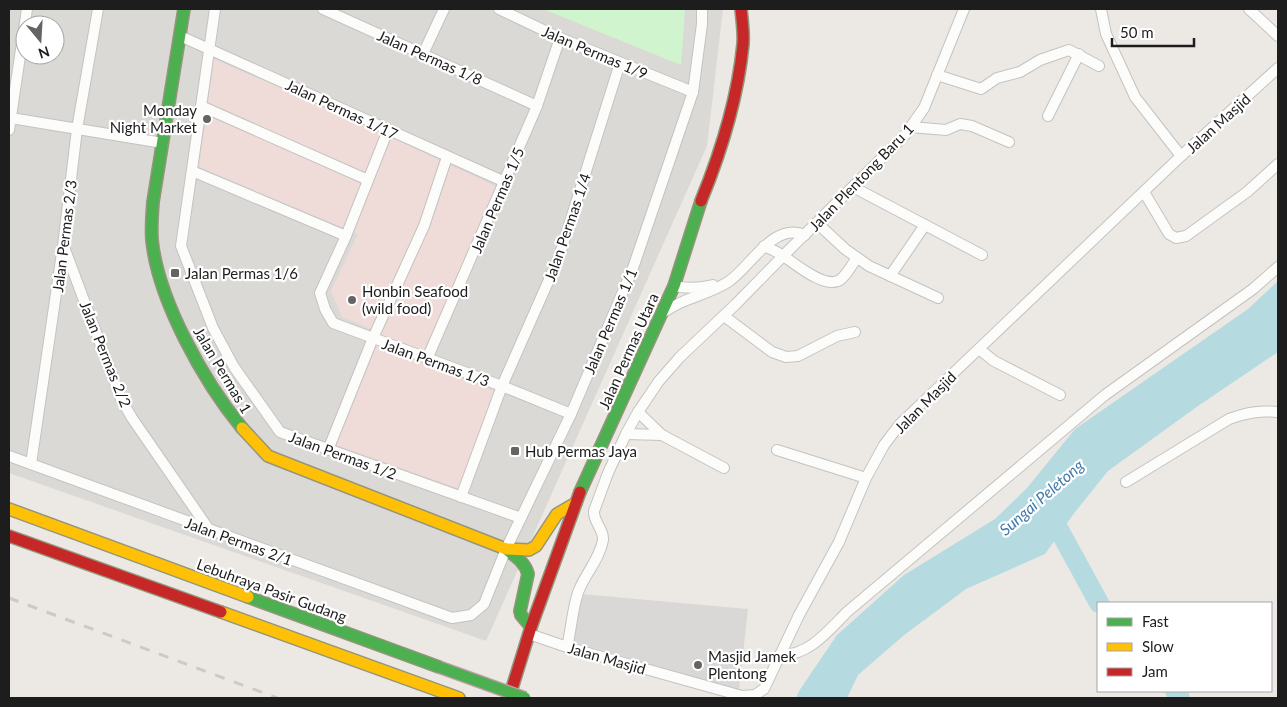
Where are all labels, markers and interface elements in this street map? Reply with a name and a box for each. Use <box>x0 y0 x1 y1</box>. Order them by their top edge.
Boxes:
north arrow <box>15 15 65 65</box>
scale bar <box>1112 15 1194 47</box>
street label: Jalan Permas 1/9 <box>539 22 651 82</box>
text: 50 m <box>1120 23 1154 41</box>
street label: Jalan Permas 1/8 <box>375 26 485 88</box>
text: N <box>36 43 52 63</box>
street label: Jalan Permas 1/17 <box>283 75 401 143</box>
street label: Jalan Masjid <box>1182 90 1254 156</box>
place label: Monday Night Market <box>110 101 198 136</box>
marker: Monday Night Market <box>201 113 213 125</box>
street label: Jalan Plentong Baru 1 <box>805 119 917 235</box>
street label: Jalan Permas 1/5 <box>467 144 527 256</box>
street label: Jalan Permas 1/4 <box>540 170 594 283</box>
street label: Jalan Permas 2/3 <box>48 179 80 293</box>
place label: Jalan Permas 1/6 <box>185 264 298 282</box>
street label: Jalan Permas 1/1 <box>580 265 640 377</box>
marker: Jalan Permas 1/6 <box>169 267 181 279</box>
place label: Honbin Seafood (wild food) <box>362 282 468 317</box>
street label: Jalan Permas Utara <box>594 290 662 412</box>
marker: Honbin Seafood (wild food) <box>346 294 358 306</box>
street label: Jalan Permas 2/2 <box>76 298 136 410</box>
street label: Jalan Permas 1 <box>190 324 256 416</box>
street label: Jalan Permas 1/3 <box>380 334 492 390</box>
street label: Jalan Masjid <box>890 367 960 437</box>
street label: Jalan Permas 1/2 <box>287 427 399 483</box>
place label: Hub Permas Jaya <box>525 442 637 460</box>
marker: Hub Permas Jaya <box>509 445 521 457</box>
water label: Sungai Peletong <box>995 455 1087 539</box>
street label: Jalan Permas 2/1 <box>183 513 295 569</box>
street label: Lebuhraya Pasir Gudang <box>195 554 350 626</box>
legend <box>1097 602 1272 692</box>
text: Fast <box>1142 612 1169 630</box>
text: Slow <box>1142 637 1174 655</box>
street label: Jalan Masjid <box>566 638 648 678</box>
place label: Masjid Jamek Plentong <box>708 647 796 682</box>
marker: Masjid Jamek Plentong <box>692 659 704 671</box>
text: Jam <box>1142 662 1168 680</box>

